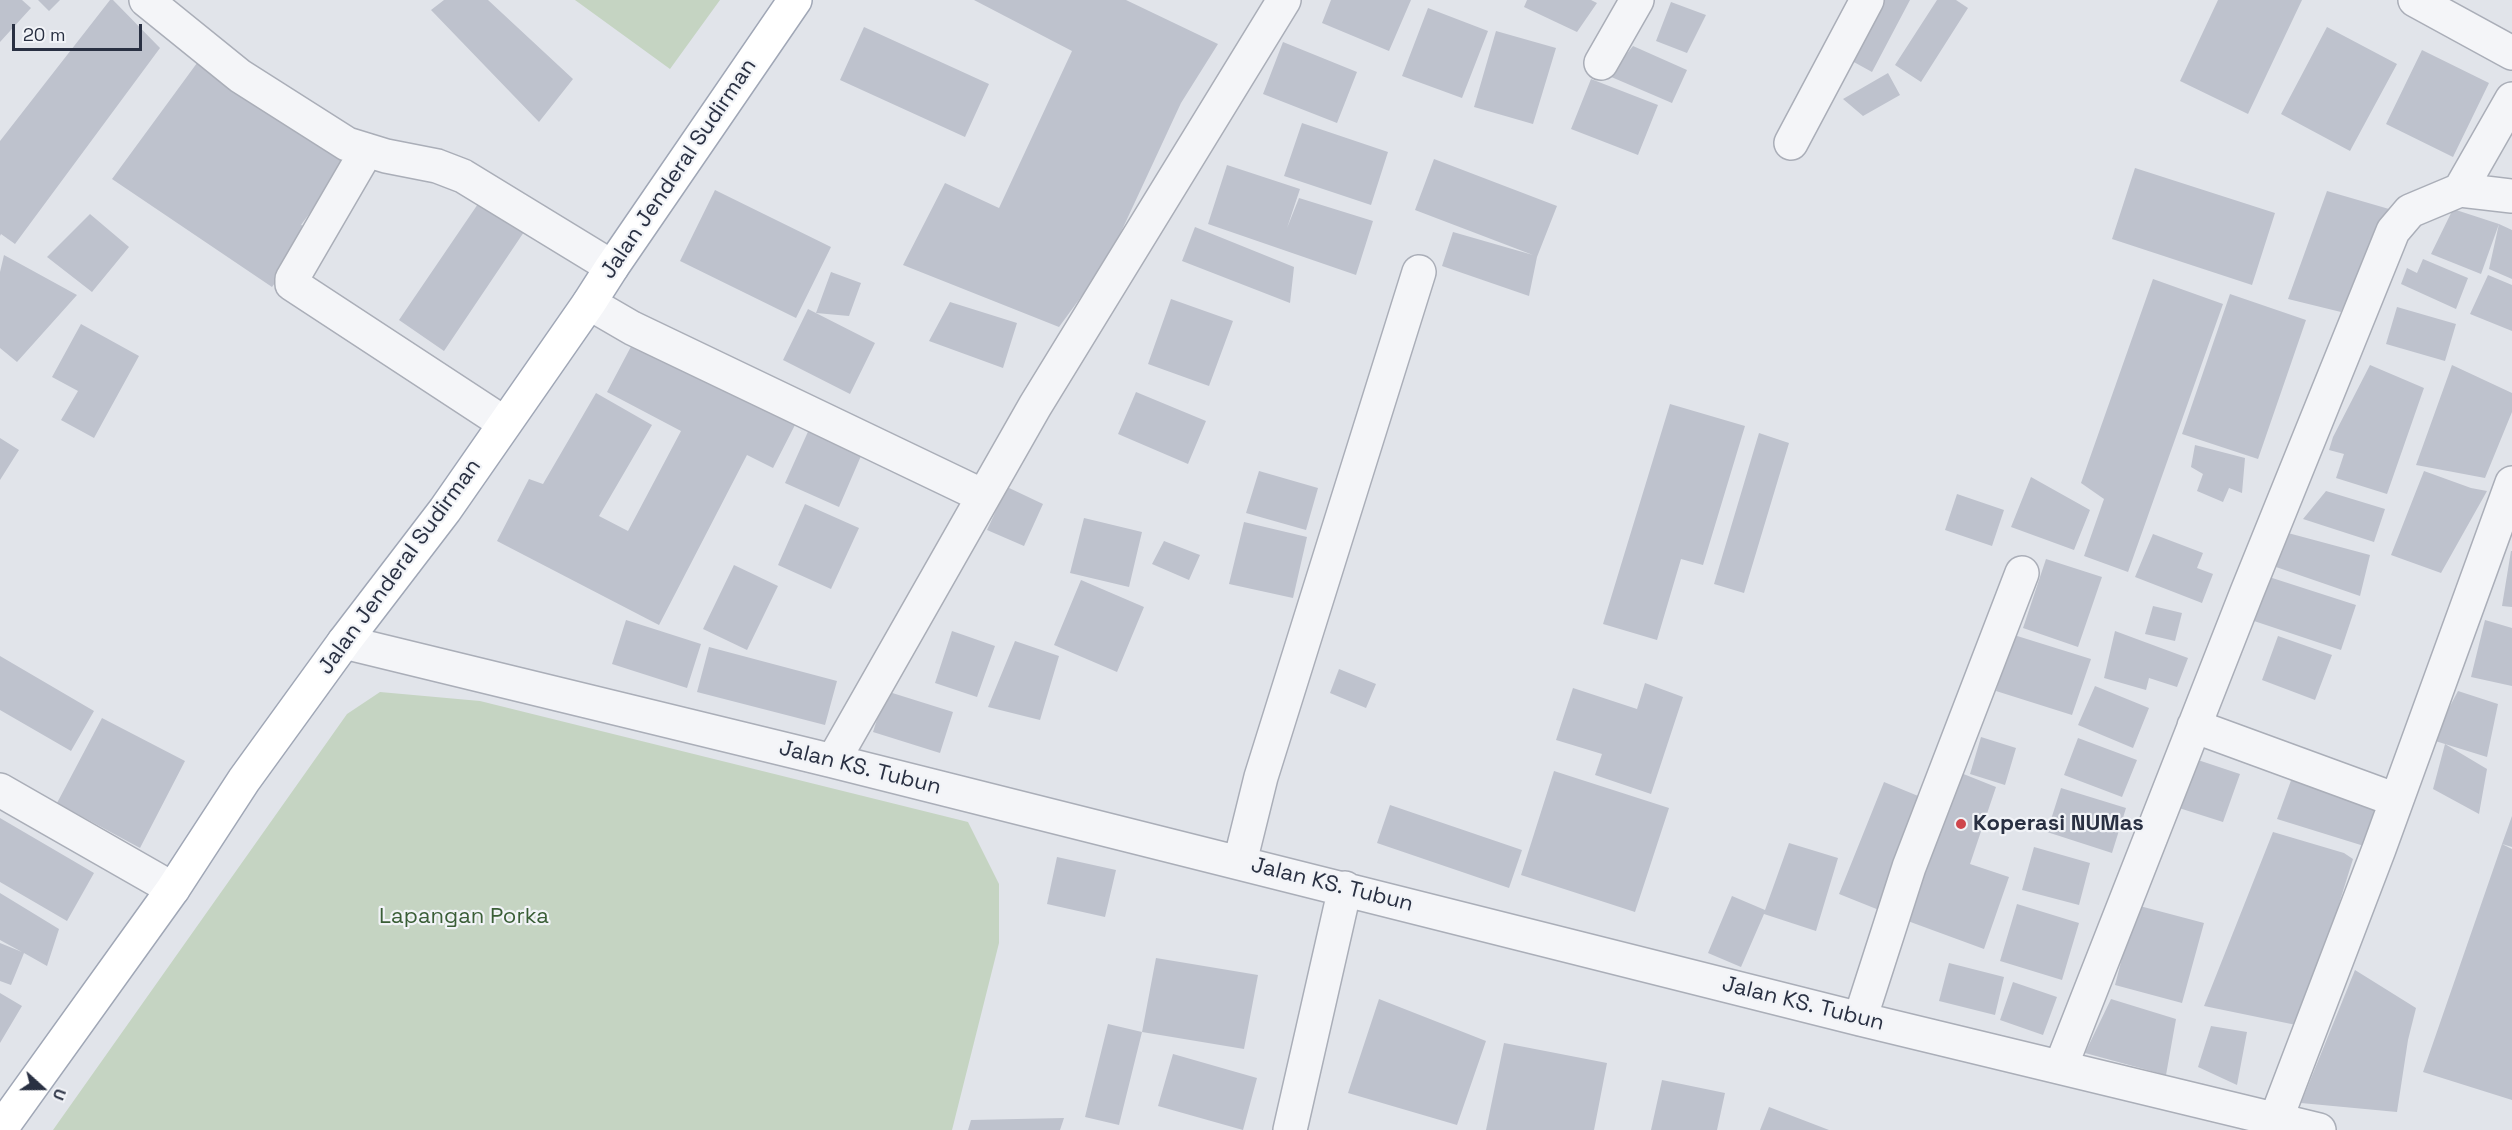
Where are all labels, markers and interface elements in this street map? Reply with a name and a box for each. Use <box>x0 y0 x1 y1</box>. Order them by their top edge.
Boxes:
scale bar <box>15 12 146 50</box>
text: 20 m <box>23 23 66 46</box>
street label: Jalan Jenderal Sudirman <box>595 54 763 284</box>
street label: Jalan Jenderal Sudirman <box>313 454 487 680</box>
street label: Jalan KS. Tubun <box>776 735 944 801</box>
place label: Koperasi NUMas <box>1973 811 2144 837</box>
marker: Koperasi NUMas <box>1954 817 1968 831</box>
street label: Jalan KS. Tubun <box>1248 852 1416 918</box>
park label: Lapangan Porka <box>379 904 549 930</box>
street label: Jalan KS. Tubun <box>1719 971 1887 1037</box>
north arrow <box>12 1058 72 1118</box>
text: U <box>48 1086 71 1103</box>

